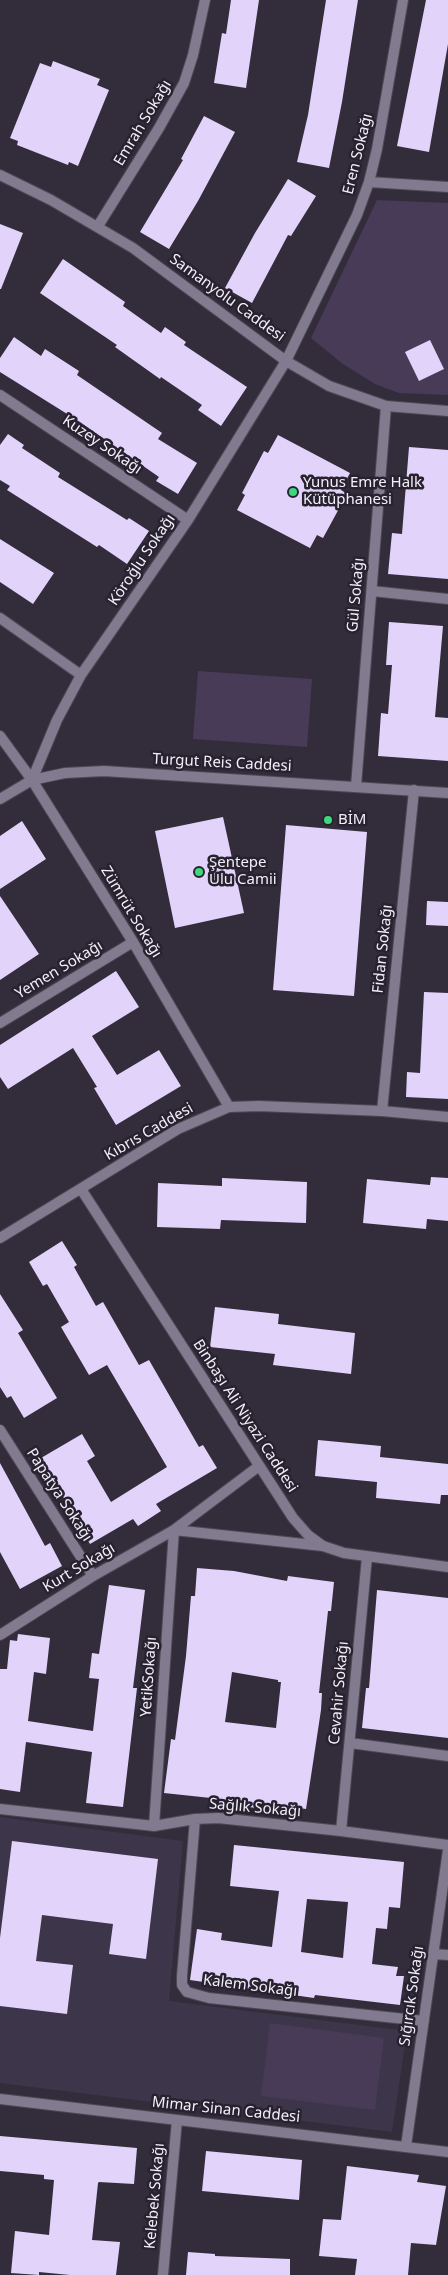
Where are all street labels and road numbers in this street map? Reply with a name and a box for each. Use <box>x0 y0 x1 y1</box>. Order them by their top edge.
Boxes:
street label: Emrah Sokağı <box>110 77 176 169</box>
street label: Eren Sokağı <box>339 112 377 196</box>
street label: Samanyolu Caddesi <box>166 250 288 346</box>
street label: Kuzey Sokağı <box>59 412 145 478</box>
street label: Köroğlu Sokağı <box>105 511 179 609</box>
street label: Gül Sokağı <box>344 557 368 633</box>
street label: Turgut Reis Caddesi <box>152 750 292 776</box>
street label: Zümrüt Sokağı <box>97 863 165 961</box>
street label: Fidan Sokağı <box>369 904 397 994</box>
street label: Yemen Sokağı <box>12 937 106 1003</box>
street label: Kıbrıs Caddesi <box>101 1099 197 1165</box>
street label: Binbaşı Ali Niyazi Caddesi <box>189 1336 301 1496</box>
street label: Papatya Sokağı <box>22 1445 96 1545</box>
street label: Kurt Sokağı <box>40 1539 118 1597</box>
street label: YetikSokağı <box>137 1636 161 1718</box>
street label: Cevahir Sokağı <box>326 1641 352 1745</box>
street label: Sağlık Sokağı <box>208 1795 302 1821</box>
street label: Sığırcık Sokağı <box>396 1945 428 2047</box>
street label: Kalem Sokağı <box>202 1971 298 2001</box>
street label: Mimar Sinan Caddesi <box>151 2093 301 2127</box>
street label: Kelebek Sokağı <box>141 2142 169 2250</box>

